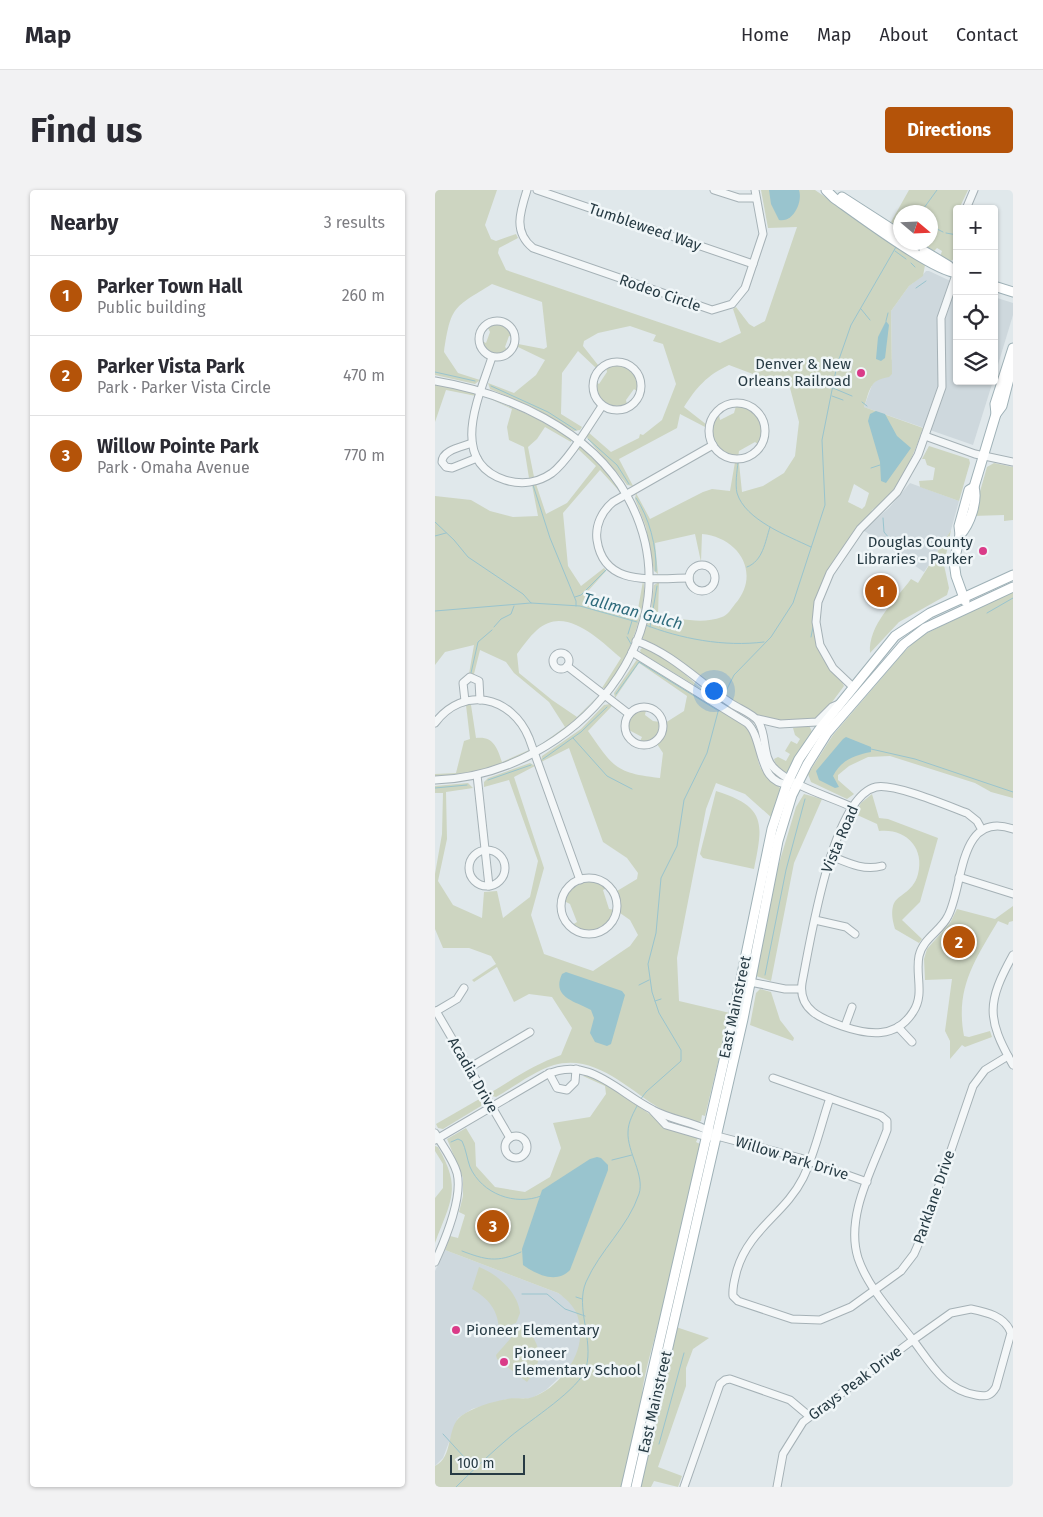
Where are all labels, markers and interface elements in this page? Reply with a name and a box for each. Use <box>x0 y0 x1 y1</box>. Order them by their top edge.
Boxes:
text: Map <box>25 21 71 49</box>
text: Home <box>741 24 789 46</box>
text: Map <box>817 24 851 46</box>
text: About <box>879 24 928 46</box>
text: Contact <box>956 24 1018 46</box>
button: Directions <box>885 107 1013 153</box>
text: Find us <box>30 109 142 151</box>
street label: Tumbleweed Way <box>587 199 704 255</box>
north arrow <box>893 205 938 250</box>
map controls <box>953 205 998 385</box>
button: + <box>953 205 998 250</box>
text: Nearby <box>50 210 118 236</box>
text: 3 results <box>324 213 385 232</box>
button: − <box>953 250 998 295</box>
street label: Rodeo Circle <box>617 271 703 315</box>
text: Parker Town Hall <box>97 275 242 298</box>
text: 1 <box>62 286 70 305</box>
text: 260 m <box>342 286 385 305</box>
button: locate <box>953 295 998 340</box>
text: Public building <box>97 298 205 317</box>
button: layers <box>953 340 998 385</box>
text: Parker Vista Park <box>97 355 245 378</box>
place label: Denver & New Orleans Railroad <box>738 355 851 390</box>
text: 2 <box>62 366 70 385</box>
text: 470 m <box>343 366 385 385</box>
marker: Denver & New Orleans Railroad <box>855 367 867 379</box>
text: Park · Parker Vista Circle <box>97 378 271 397</box>
text: Willow Pointe Park <box>97 435 259 458</box>
text: 3 <box>62 446 70 465</box>
text: 770 m <box>344 446 385 465</box>
text: Park · Omaha Avenue <box>97 458 250 477</box>
place label: Douglas County Libraries - Parker <box>856 533 974 568</box>
marker: Douglas County Libraries - Parker <box>977 545 989 557</box>
pin: 1 <box>865 572 897 610</box>
water label: Tallman Gulch <box>581 589 685 633</box>
your location <box>701 678 727 704</box>
street label: Vista Road <box>818 803 862 875</box>
pin: 2 <box>943 923 975 961</box>
street label: East Mainstreet <box>715 953 755 1060</box>
street label: Acadia Drive <box>444 1034 502 1116</box>
street label: Willow Park Drive <box>733 1132 851 1184</box>
street label: Parklane Drive <box>910 1148 958 1246</box>
pin: 3 <box>477 1207 509 1245</box>
place label: Pioneer Elementary <box>466 1321 600 1339</box>
marker: Pioneer Elementary <box>450 1324 462 1336</box>
street label: Grays Peak Drive <box>805 1342 905 1424</box>
place label: Pioneer Elementary School <box>514 1344 642 1379</box>
street label: East Mainstreet <box>634 1348 676 1455</box>
marker: Pioneer Elementary School <box>498 1356 510 1368</box>
scale bar <box>450 1452 525 1475</box>
text: 100 m <box>457 1455 494 1472</box>

